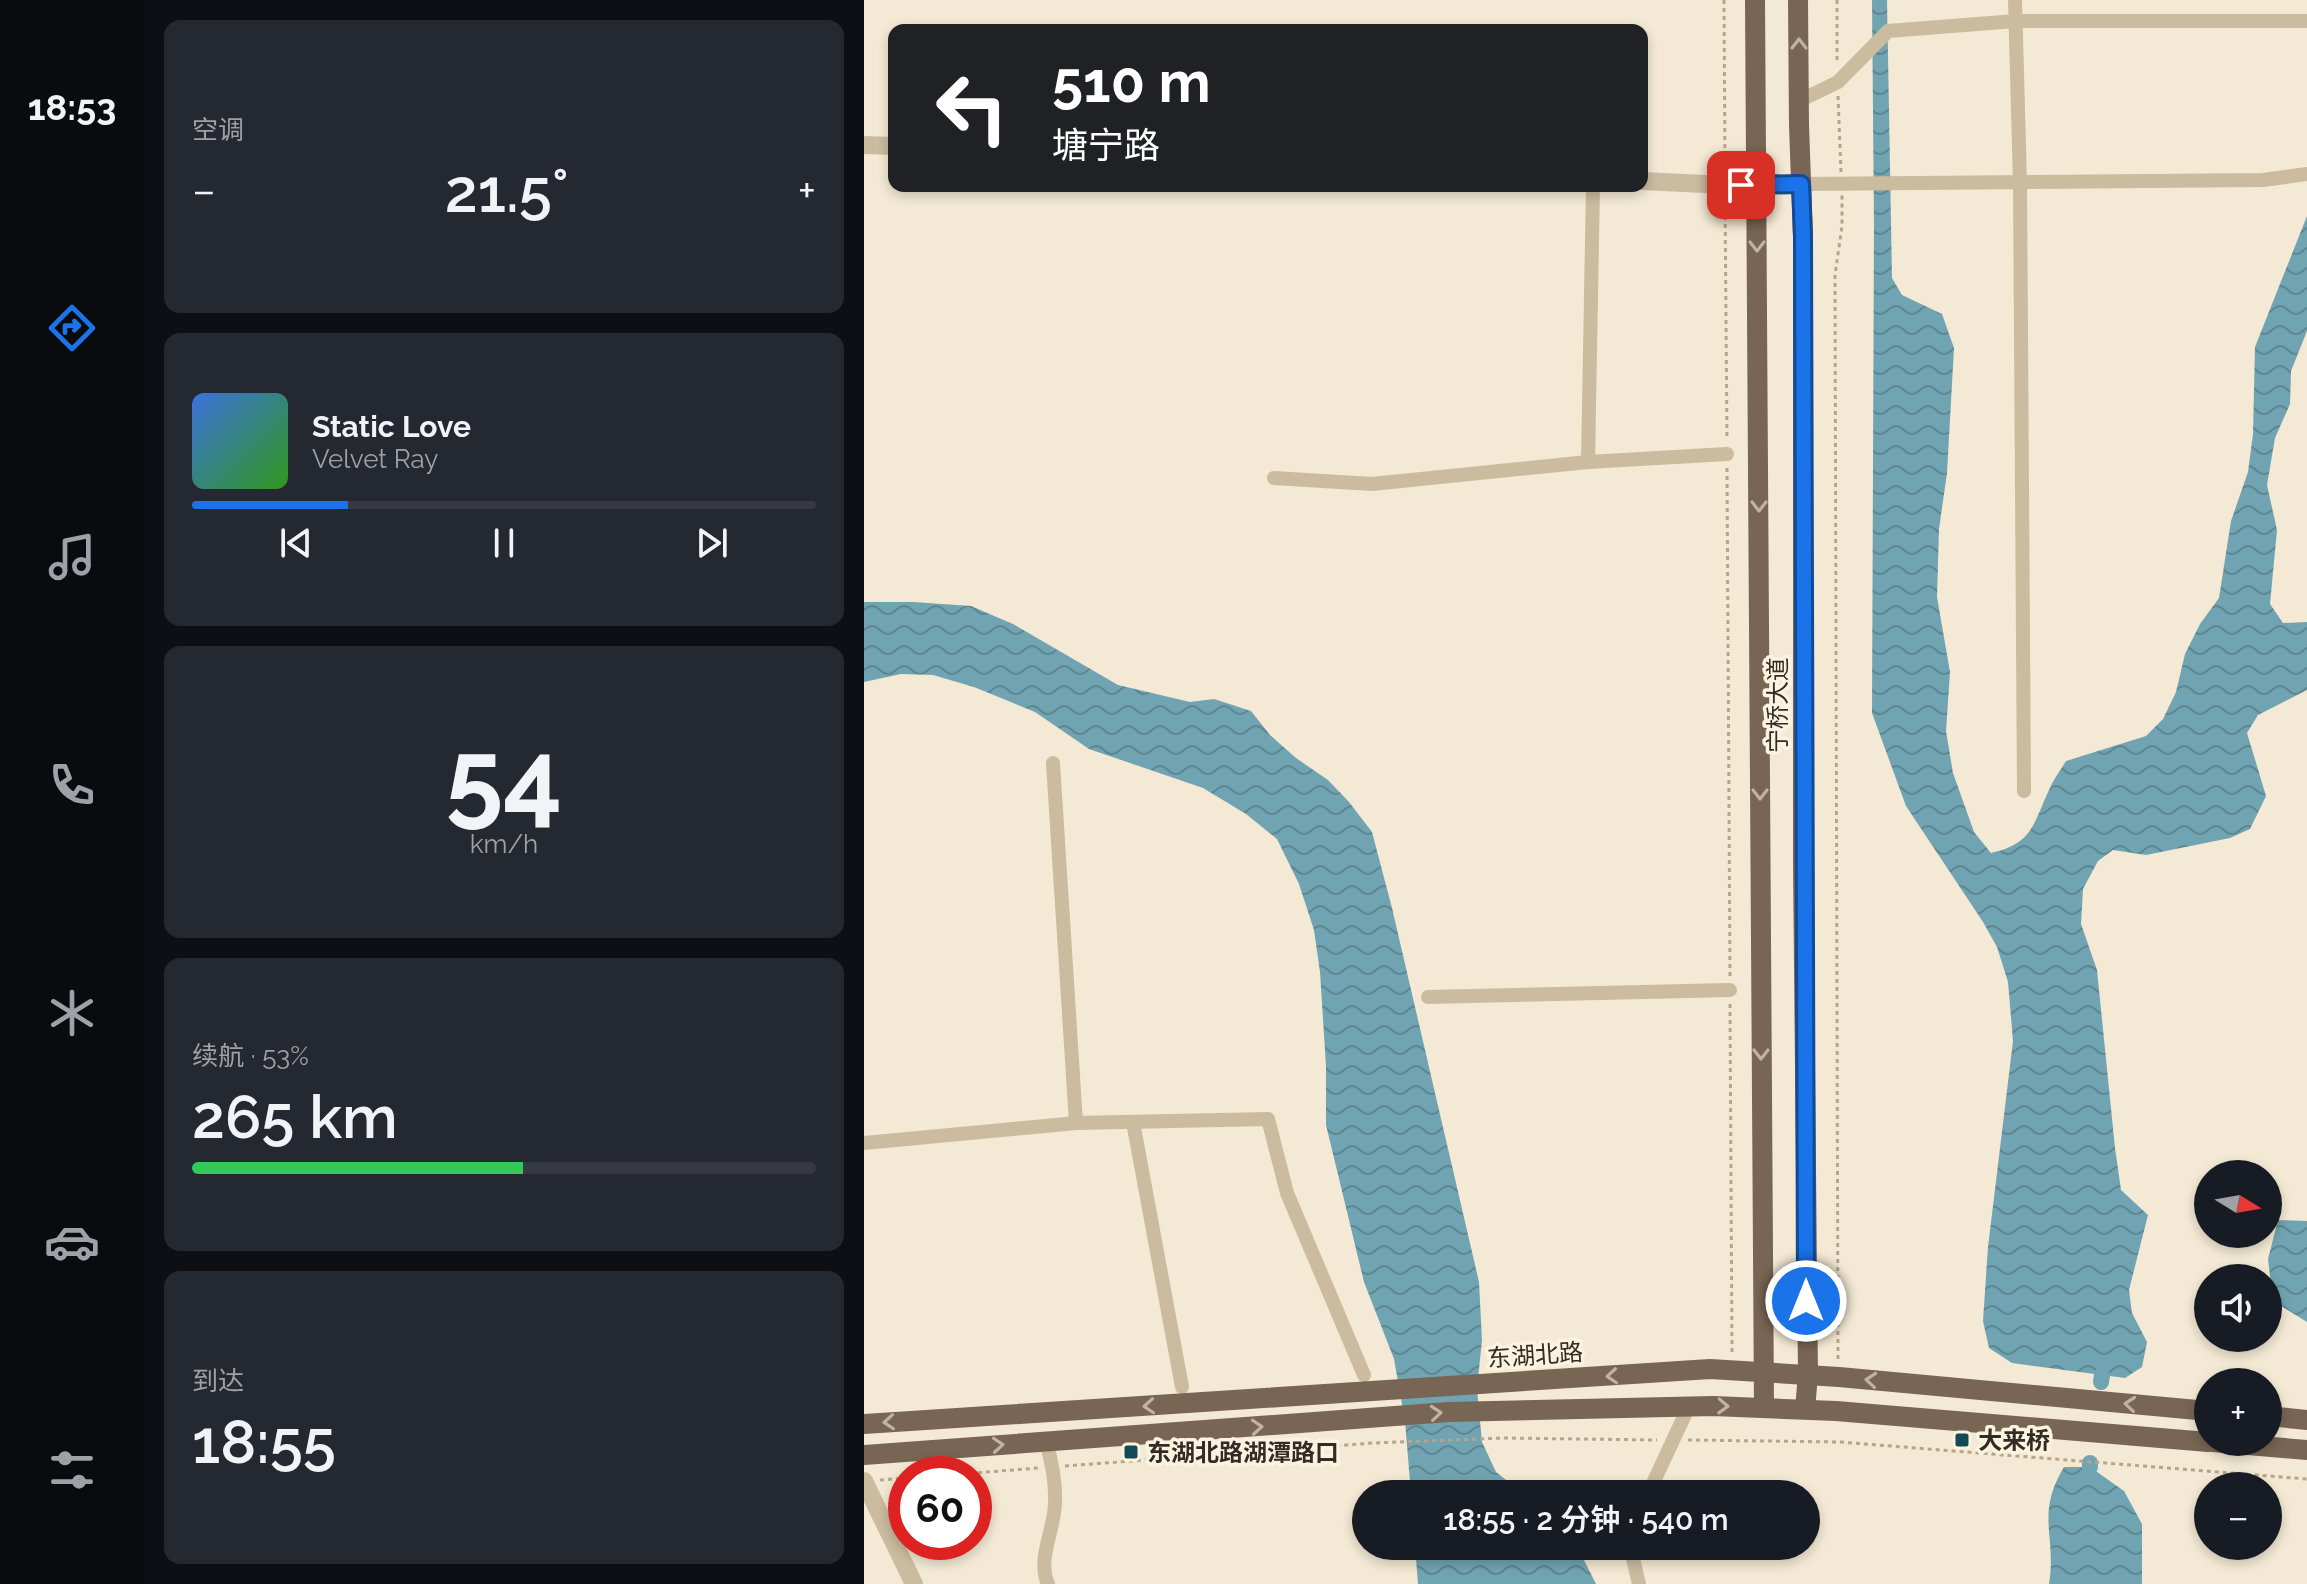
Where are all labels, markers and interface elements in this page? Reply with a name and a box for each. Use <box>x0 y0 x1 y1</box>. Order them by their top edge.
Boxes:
one-way arrow <box>1790 37 1807 50</box>
text: 510 m <box>1052 49 1211 115</box>
icon: left <box>920 56 1024 160</box>
text: 18:53 <box>28 86 116 128</box>
text: 空调 <box>192 115 244 145</box>
text: 塘宁路 <box>1052 124 1160 166</box>
pin <box>1707 151 1775 219</box>
text: 21.5° <box>445 156 569 226</box>
icon: arrive <box>1719 163 1763 207</box>
text: − <box>192 165 216 216</box>
text: + <box>798 165 816 216</box>
one-way arrow <box>1748 240 1766 253</box>
icon: directions <box>44 300 100 356</box>
text: Static Love <box>312 409 471 444</box>
text: Velvet Ray <box>312 444 438 474</box>
one-way arrow <box>1750 500 1768 513</box>
icon: previous <box>274 521 318 565</box>
icon: pause <box>482 521 526 565</box>
icon: next <box>690 521 734 565</box>
icon: music <box>44 529 100 585</box>
street label: 宁桥大道 <box>1763 657 1792 753</box>
text: 54 <box>445 716 563 838</box>
icon: phone <box>44 757 100 813</box>
one-way arrow <box>1751 788 1769 801</box>
text: km/h <box>470 829 538 859</box>
icon: climate <box>44 985 100 1041</box>
text: 续航 · 53% <box>192 1041 309 1071</box>
one-way arrow <box>1752 1048 1770 1061</box>
text: 265 km <box>192 1082 398 1152</box>
north arrow <box>2194 1160 2282 1248</box>
map controls <box>2194 1160 2282 1560</box>
icon: car <box>44 1214 100 1270</box>
position arrow <box>1764 1259 1848 1343</box>
button: sound <box>2194 1264 2282 1352</box>
street label: 东湖北路 <box>1486 1337 1584 1373</box>
text: 到达 <box>192 1366 244 1396</box>
one-way arrow <box>1605 1367 1618 1384</box>
button: + <box>2194 1368 2282 1456</box>
one-way arrow <box>1864 1372 1877 1389</box>
one-way arrow <box>2123 1395 2136 1412</box>
one-way arrow <box>1142 1397 1155 1414</box>
one-way arrow <box>1717 1398 1730 1415</box>
one-way arrow <box>1430 1405 1443 1422</box>
text: 18:55 <box>192 1407 336 1477</box>
one-way arrow <box>882 1414 895 1431</box>
one-way arrow <box>1251 1419 1264 1436</box>
place label: 大来桥 <box>1978 1426 2050 1455</box>
marker: 大来桥 <box>1953 1431 1971 1449</box>
one-way arrow <box>992 1437 1005 1454</box>
place label: 东湖北路湖潭路口 <box>1147 1438 1339 1467</box>
icon: filters <box>44 1442 100 1498</box>
marker: 东湖北路湖潭路口 <box>1122 1443 1140 1461</box>
speed limit sign: 60 <box>888 1456 992 1560</box>
button: − <box>2194 1472 2282 1560</box>
text: 18:55 · 2 分钟 · 540 m <box>1443 1502 1729 1537</box>

